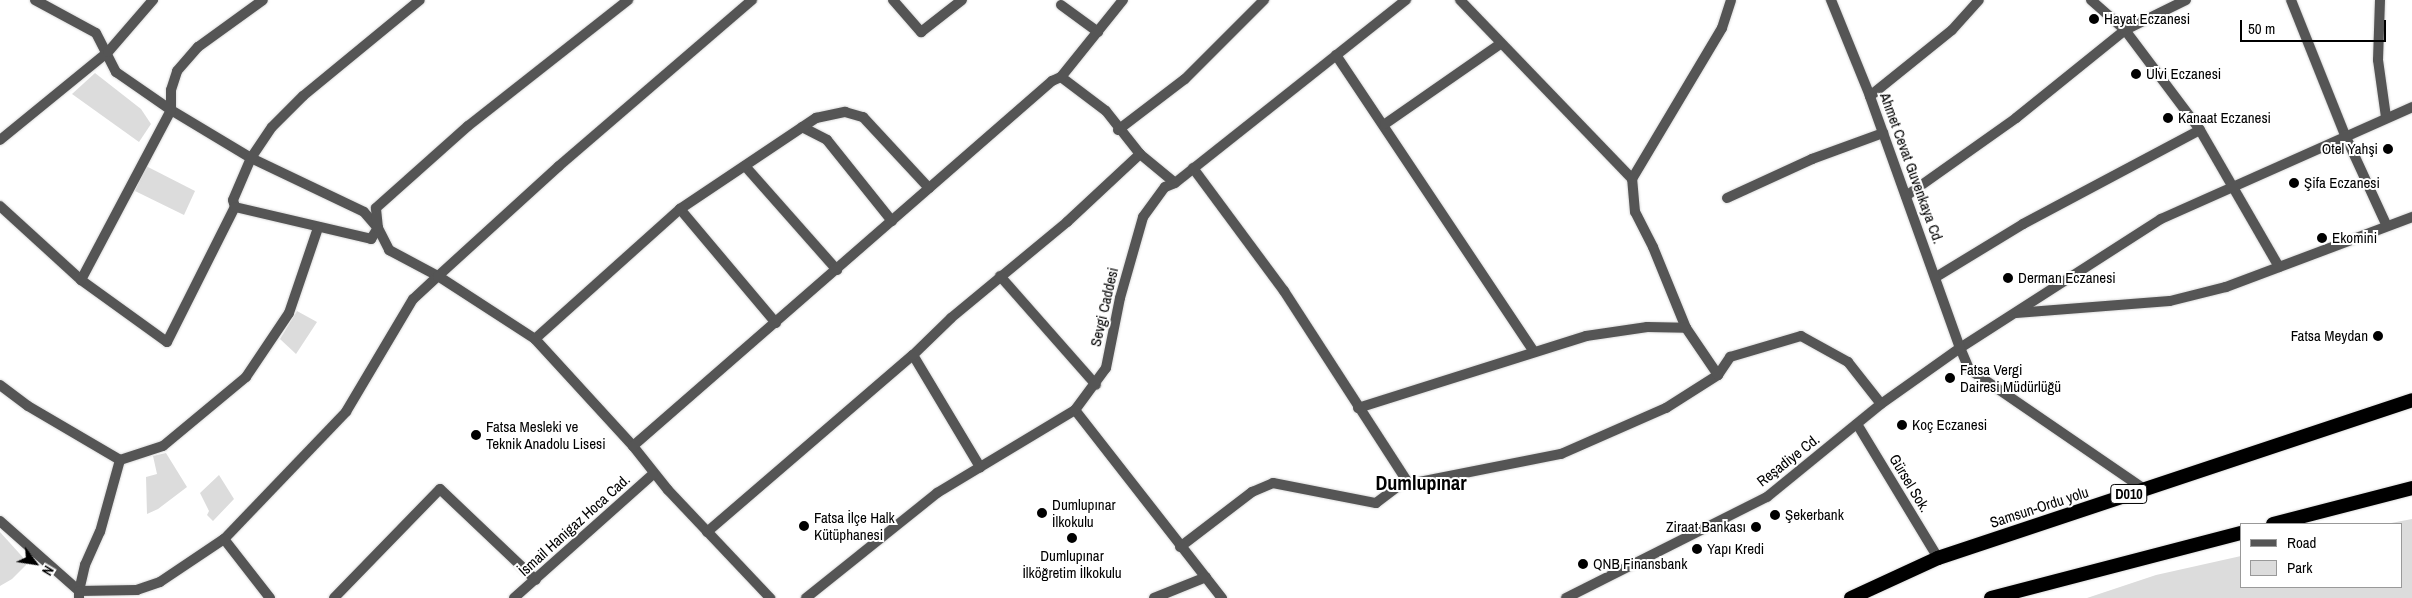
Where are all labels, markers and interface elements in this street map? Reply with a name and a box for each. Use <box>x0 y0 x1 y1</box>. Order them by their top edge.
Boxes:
place label: Hayat Eczanesi <box>2104 10 2190 28</box>
scale bar <box>2242 10 2388 42</box>
marker: Hayat Eczanesi <box>2088 13 2100 25</box>
text: 50 m <box>2248 18 2275 39</box>
place label: Ulvi Eczanesi <box>2146 65 2221 83</box>
marker: Ulvi Eczanesi <box>2130 68 2142 80</box>
street label: Ahmet Cevat Guvenkaya Cd. <box>1876 90 1948 246</box>
place label: Kanaat Eczanesi <box>2178 109 2271 127</box>
marker: Kanaat Eczanesi <box>2162 112 2174 124</box>
place label: Otel Yahşi <box>2321 140 2378 158</box>
marker: Otel Yahşi <box>2382 143 2394 155</box>
place label: Şifa Eczanesi <box>2304 174 2380 192</box>
marker: Şifa Eczanesi <box>2288 177 2300 189</box>
place label: Ekomini <box>2332 229 2377 247</box>
marker: Ekomini <box>2316 232 2328 244</box>
street label: Sevgi Caddesi <box>1086 266 1122 348</box>
place label: Derman Eczanesi <box>2018 269 2116 287</box>
marker: Derman Eczanesi <box>2002 272 2014 284</box>
place label: Fatsa Meydan <box>2291 327 2368 345</box>
marker: Fatsa Meydan <box>2372 330 2384 342</box>
place label: Fatsa Vergi Dairesi Müdürlüğü <box>1960 360 2061 395</box>
marker: Fatsa Vergi Dairesi Müdürlüğü <box>1944 372 1956 384</box>
place label: Koç Eczanesi <box>1912 416 1987 434</box>
place label: Fatsa Mesleki ve Teknik Anadolu Lisesi <box>486 417 606 452</box>
marker: Koç Eczanesi <box>1896 419 1908 431</box>
marker: Fatsa Mesleki ve Teknik Anadolu Lisesi <box>470 429 482 441</box>
street label: Reşadiye Cd. <box>1753 430 1823 490</box>
street label: Gürsel Sok. <box>1886 451 1934 515</box>
street label: İsmail Hanigaz Hoca Cad. <box>515 470 633 580</box>
district label: Dumlupınar <box>1375 470 1467 494</box>
road number: D010 <box>2110 482 2148 506</box>
street label: Samsun-Ordu yolu <box>1987 483 2091 531</box>
place label: Dumlupınar İlkokulu <box>1052 495 1116 530</box>
place label: Şekerbank <box>1785 506 1844 524</box>
marker: Dumlupınar İlkokulu <box>1036 507 1048 519</box>
place label: Fatsa İlçe Halk Kütüphanesi <box>814 508 895 543</box>
marker: Şekerbank <box>1769 509 1781 521</box>
place label: Ziraat Bankası <box>1666 518 1746 536</box>
marker: Fatsa İlçe Halk Kütüphanesi <box>798 520 810 532</box>
marker: Ziraat Bankası <box>1750 521 1762 533</box>
legend <box>2240 523 2402 588</box>
marker: Dumlupınar İlköğretim İlkokulu <box>1066 532 1078 544</box>
text: Road <box>2287 532 2316 553</box>
north arrow <box>10 538 60 588</box>
place label: Yapı Kredi <box>1707 540 1764 558</box>
marker: Yapı Kredi <box>1691 543 1703 555</box>
place label: Dumlupınar İlköğretim İlkokulu <box>1022 546 1122 581</box>
place label: QNB Finansbank <box>1593 555 1687 573</box>
text: Park <box>2287 557 2312 578</box>
marker: QNB Finansbank <box>1577 558 1589 570</box>
text: N <box>38 563 58 579</box>

